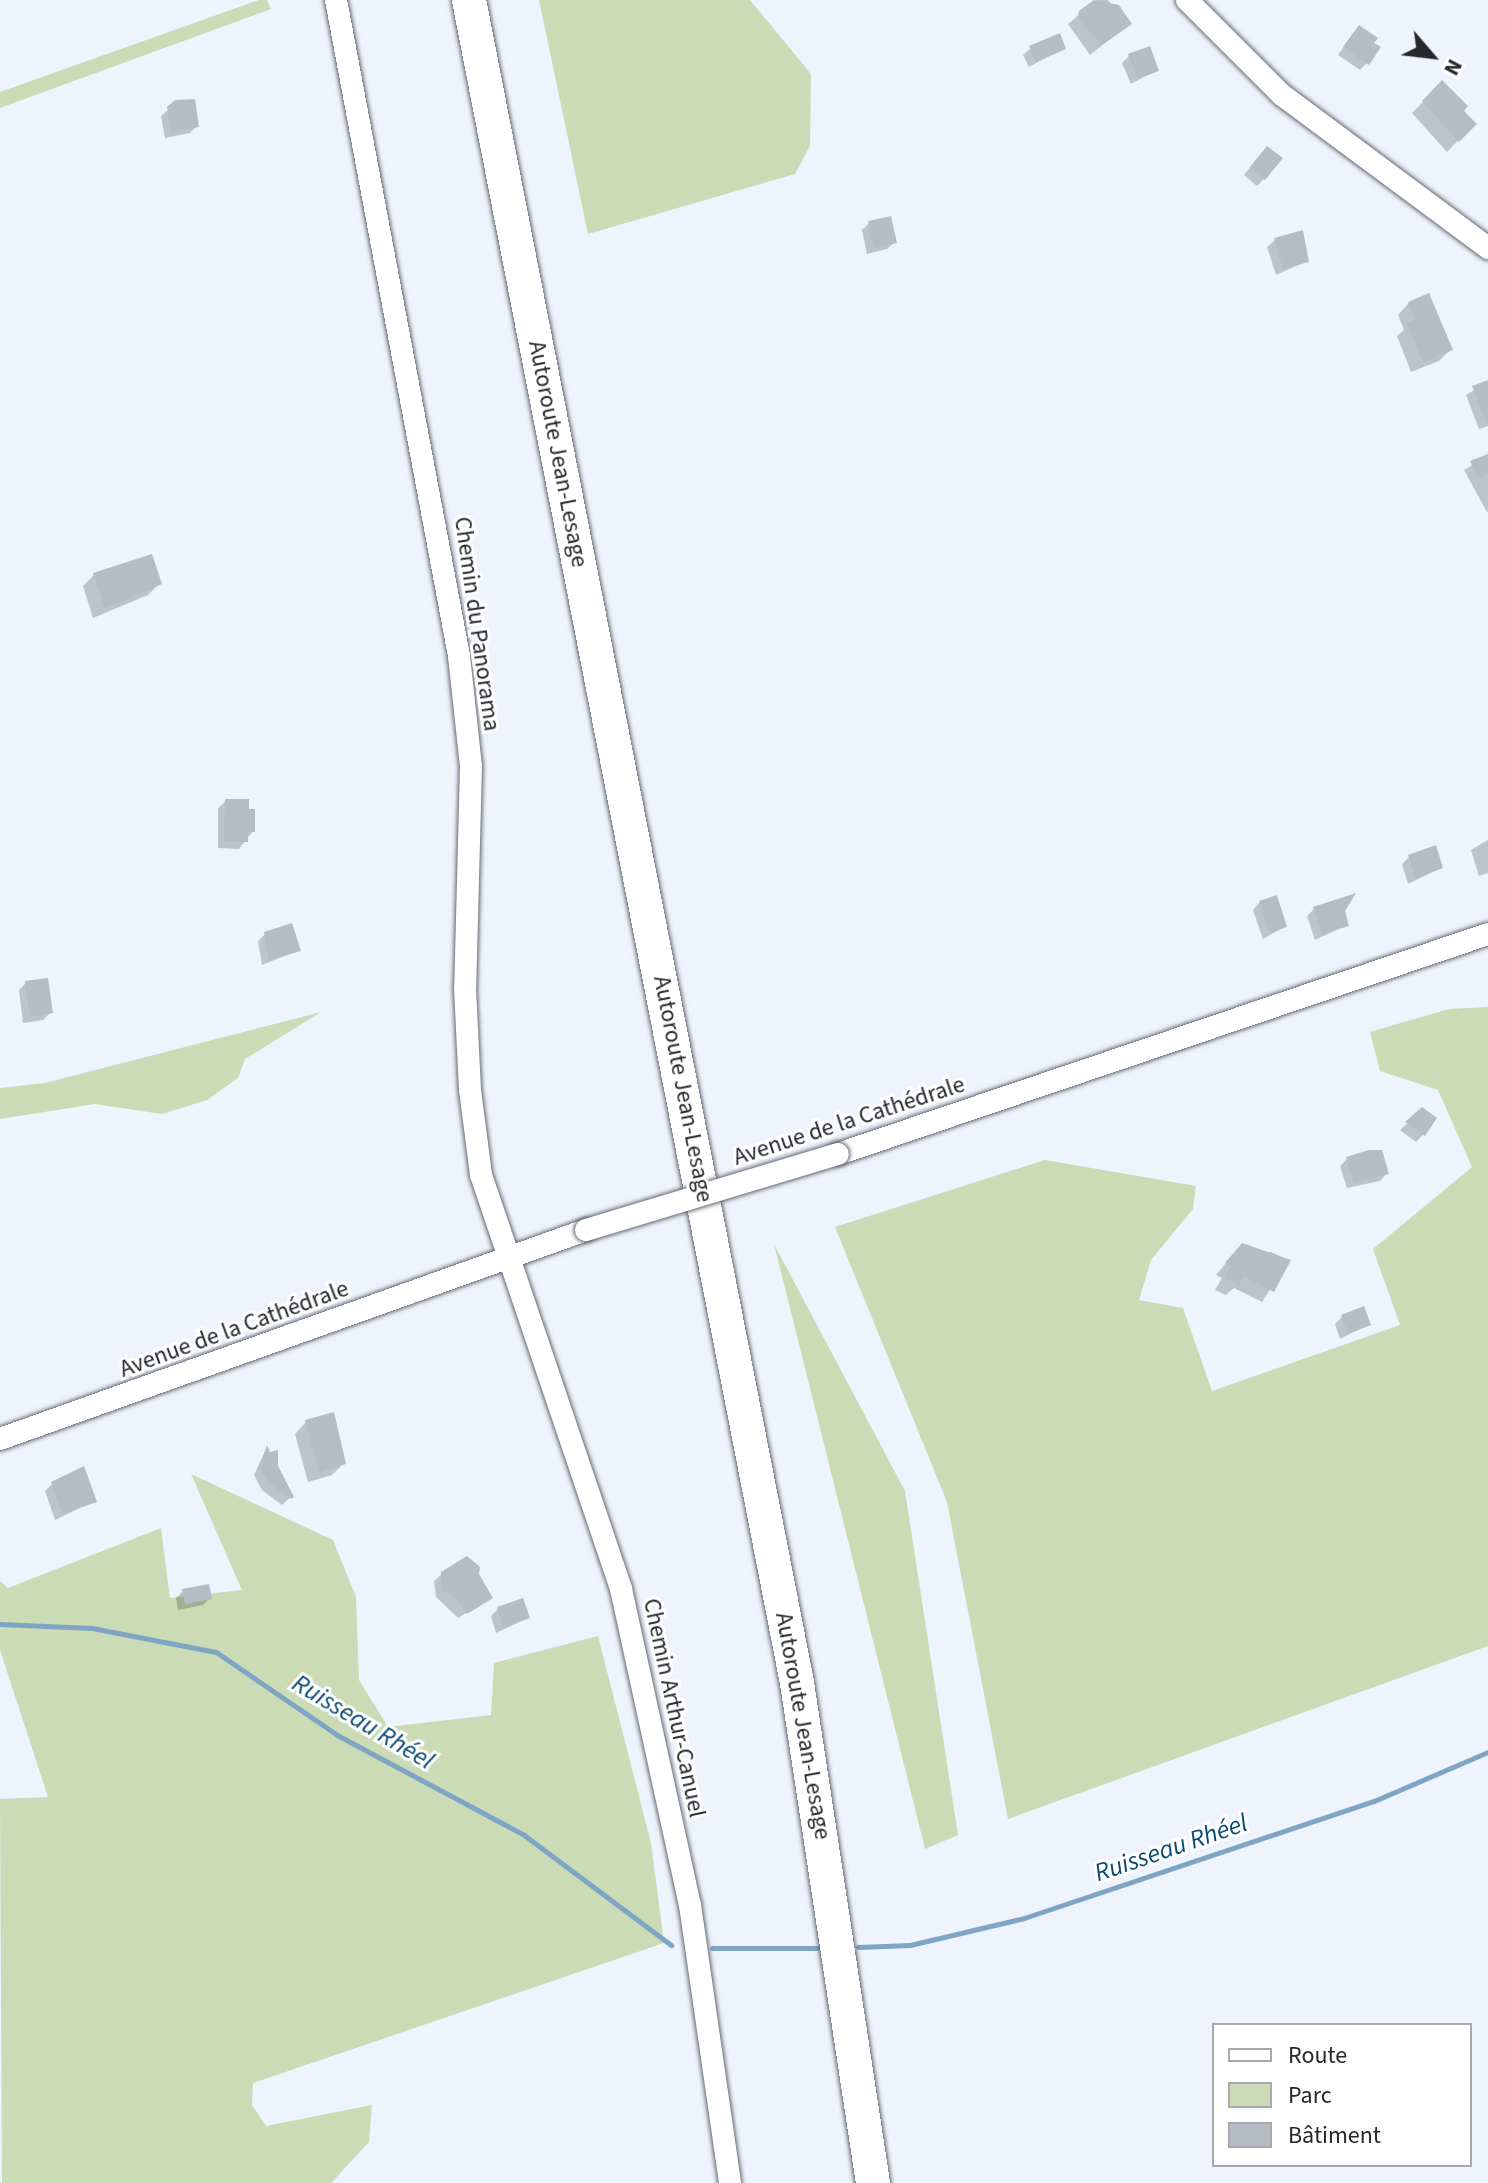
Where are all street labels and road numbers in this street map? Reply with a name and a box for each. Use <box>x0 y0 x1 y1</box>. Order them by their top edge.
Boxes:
street label: Autoroute Jean-Lesage <box>522 338 594 570</box>
street label: Chemin du Panorama <box>448 515 506 733</box>
street label: Autoroute Jean-Lesage <box>647 973 719 1205</box>
street label: Avenue de la Cathédrale <box>730 1070 968 1172</box>
street label: Avenue de la Cathédrale <box>116 1274 352 1384</box>
street label: Chemin Arthur-Canuel <box>637 1596 711 1820</box>
street label: Autoroute Jean-Lesage <box>769 1610 837 1842</box>

